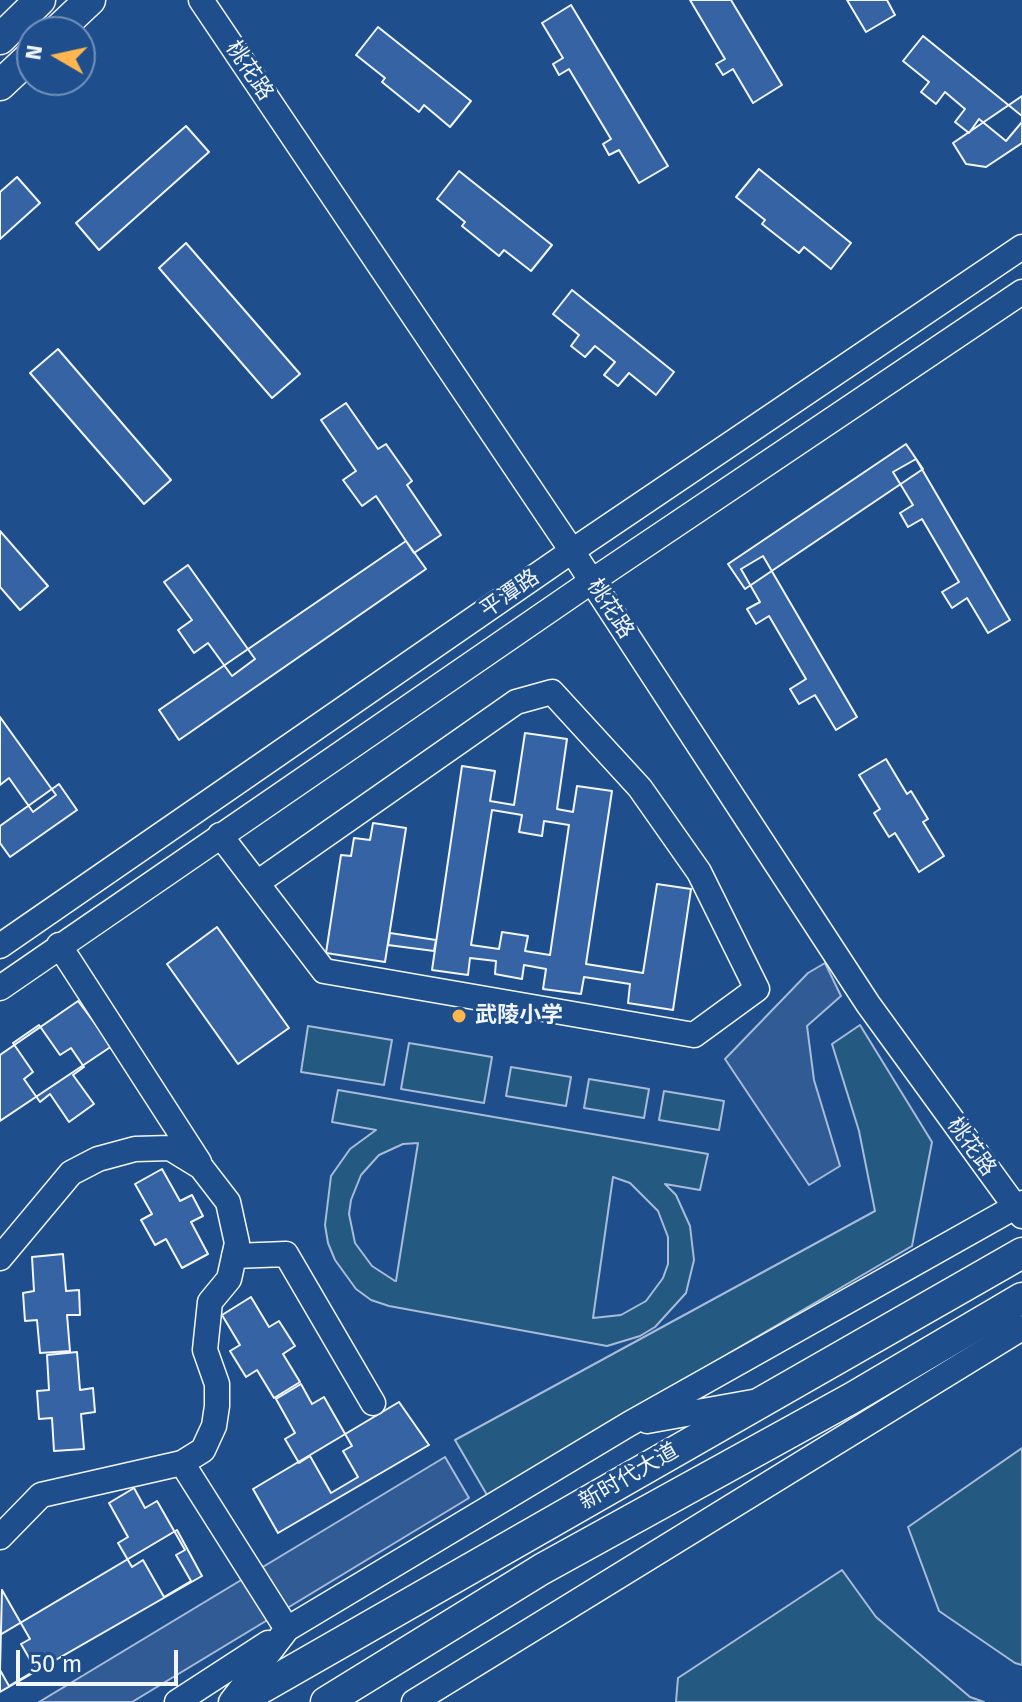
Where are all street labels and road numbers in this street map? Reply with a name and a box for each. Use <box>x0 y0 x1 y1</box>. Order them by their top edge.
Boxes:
street label: 桃花路 <box>220 36 278 106</box>
street label: 平潭路 <box>475 564 545 624</box>
street label: 桃花路 <box>581 574 639 644</box>
street label: 桃花路 <box>941 1113 1001 1181</box>
street label: 新时代大道 <box>575 1438 683 1516</box>

